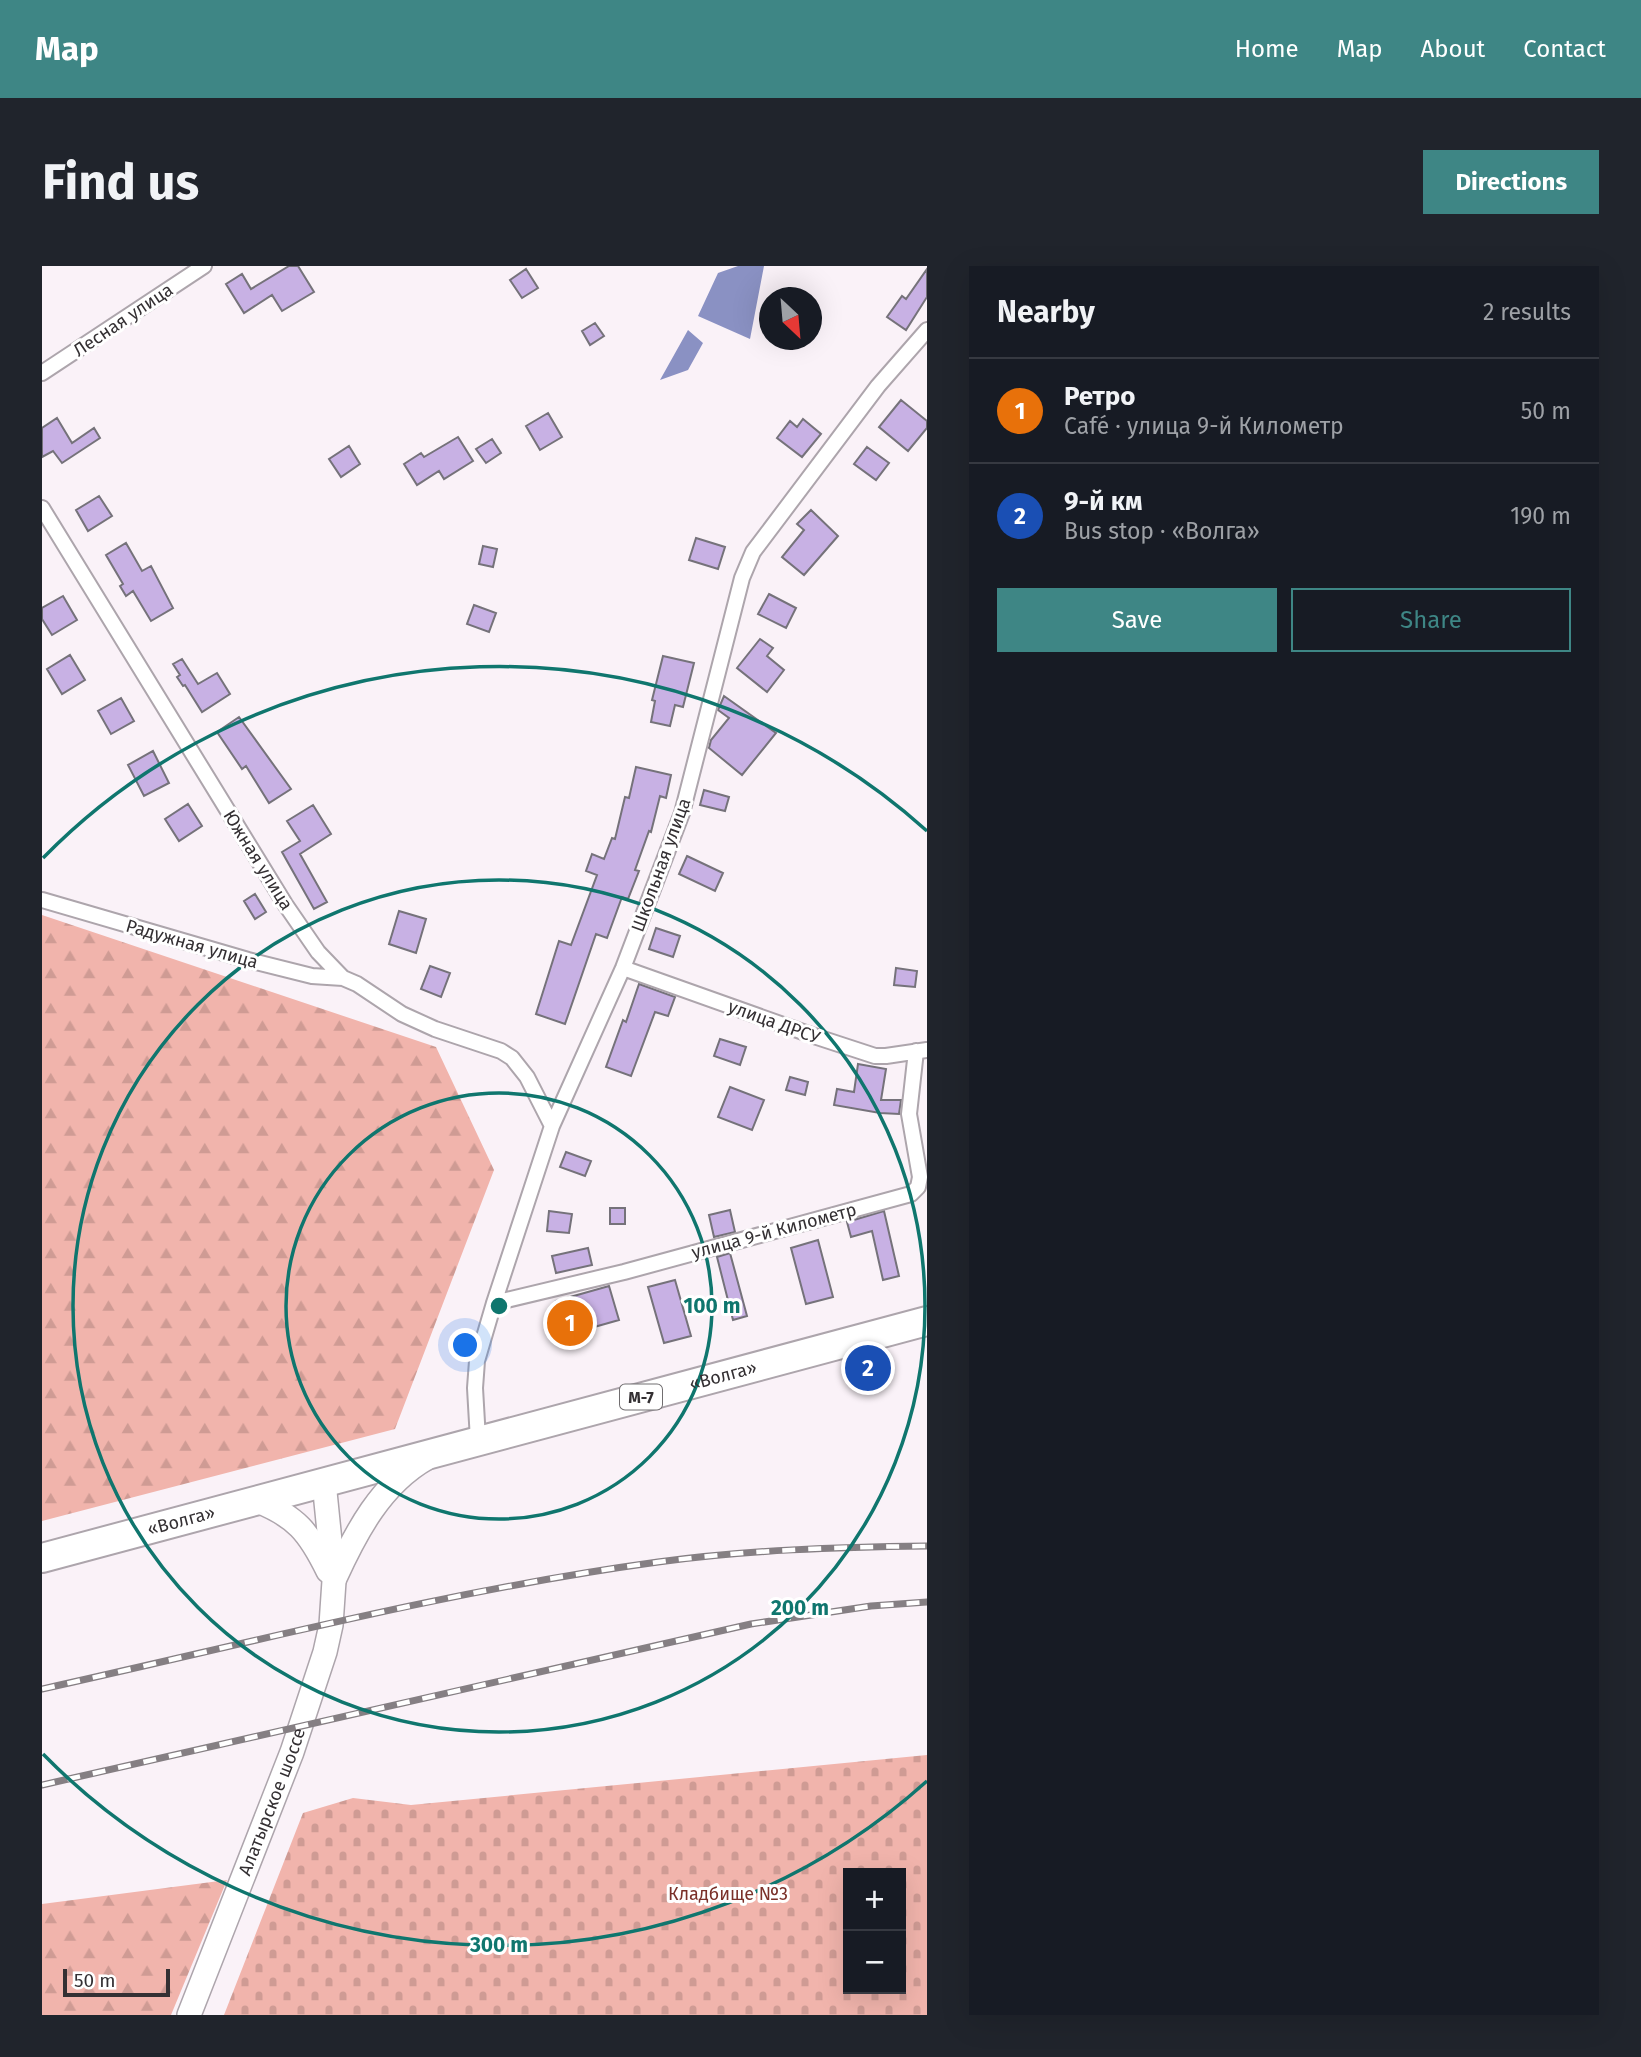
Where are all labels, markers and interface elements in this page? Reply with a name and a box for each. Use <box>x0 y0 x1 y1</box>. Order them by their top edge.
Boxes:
text: Map <box>35 29 99 69</box>
text: Home <box>1235 35 1299 63</box>
text: Map <box>1337 35 1383 63</box>
text: About <box>1421 35 1485 63</box>
text: Contact <box>1523 35 1606 63</box>
button: Directions <box>1423 150 1599 214</box>
text: Find us <box>42 153 199 212</box>
street label: Лесная улица <box>69 279 177 361</box>
north arrow <box>759 287 822 350</box>
text: Nearby <box>997 294 1095 330</box>
text: 2 results <box>1483 298 1571 326</box>
text: Ретро <box>1064 381 1136 412</box>
text: 1 <box>1015 397 1025 425</box>
text: 50 m <box>1521 397 1571 425</box>
text: Café · улица 9-й Километр <box>1064 412 1344 440</box>
text: 9-й км <box>1064 486 1142 517</box>
text: 2 <box>1014 502 1026 530</box>
text: 190 m <box>1510 502 1571 530</box>
text: Bus stop · «Волга» <box>1064 517 1260 545</box>
button: Save <box>997 588 1277 652</box>
button: Share <box>1291 588 1571 652</box>
street label: Школьная улица <box>627 795 695 935</box>
street label: Южная улица <box>218 806 298 914</box>
street label: Радужная улица <box>123 915 261 973</box>
street label: улица ДРСУ <box>725 995 823 1049</box>
street label: улица 9-й Километр <box>689 1198 859 1264</box>
text: 100 m <box>683 1293 741 1319</box>
centre of rings <box>487 1294 511 1318</box>
pin: 1 <box>547 1297 593 1349</box>
your location <box>448 1328 482 1362</box>
pin: 2 <box>845 1342 891 1394</box>
street label: «Волга» <box>687 1356 759 1395</box>
road number: М-7 <box>620 1385 662 1410</box>
street label: «Волга» <box>145 1501 217 1540</box>
text: 200 m <box>771 1595 829 1621</box>
street label: Алатырское шоссе <box>234 1725 310 1879</box>
map controls <box>843 1868 906 1994</box>
button: + <box>843 1868 906 1931</box>
park label: Кладбище №3 <box>668 1883 788 1905</box>
button: − <box>843 1931 906 1994</box>
text: 300 m <box>469 1932 528 1958</box>
scale bar <box>63 1966 170 1998</box>
text: 50 m <box>74 1969 115 1992</box>

